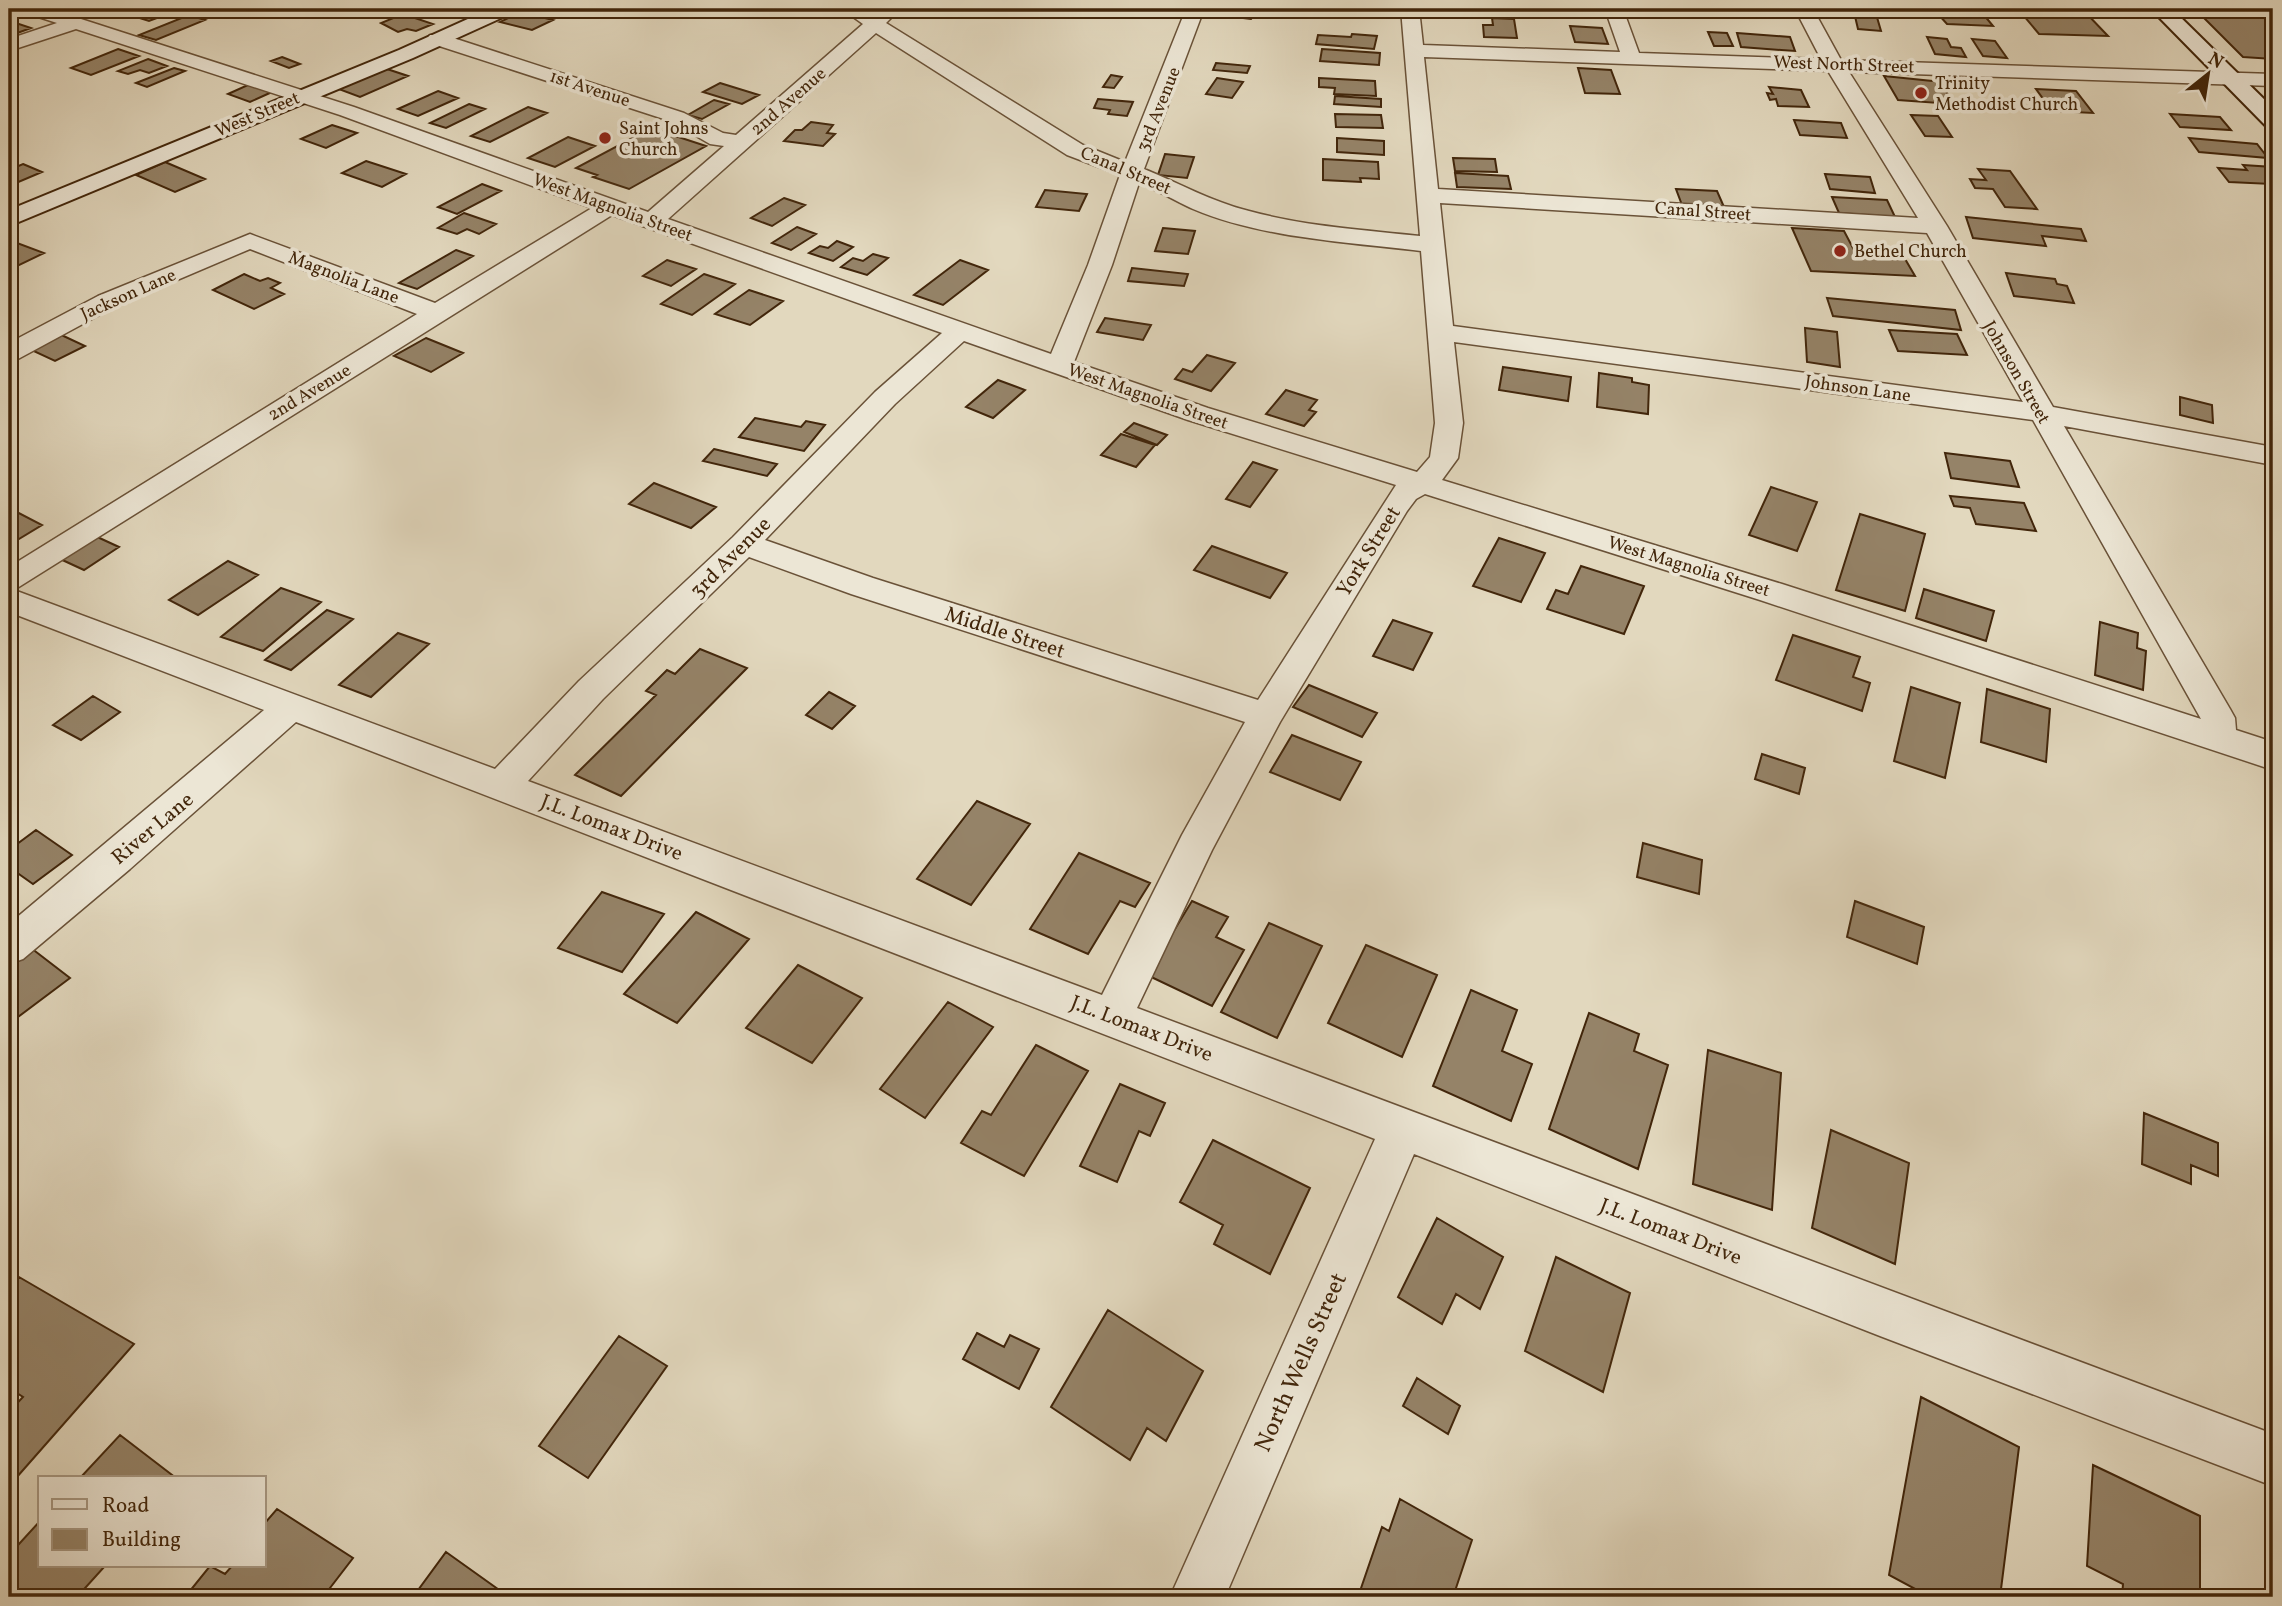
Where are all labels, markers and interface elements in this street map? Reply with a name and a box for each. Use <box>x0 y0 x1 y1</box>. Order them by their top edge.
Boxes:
north arrow <box>2174 38 2244 108</box>
text: N <box>2203 46 2228 76</box>
street label: West North Street <box>1773 51 1915 80</box>
street label: 2nd Avenue <box>746 62 832 142</box>
street label: 3rd Avenue <box>1131 63 1188 156</box>
street label: 1st Avenue <box>546 65 633 114</box>
place label: Trinity Methodist Church <box>1935 72 2079 118</box>
marker: Trinity Methodist Church <box>1913 85 1929 101</box>
street label: West Street <box>211 86 304 144</box>
place label: Saint Johns Church <box>619 117 708 163</box>
marker: Saint Johns Church <box>597 130 613 146</box>
street label: Canal Street <box>1076 141 1175 202</box>
street label: West Magnolia Street <box>529 168 696 249</box>
street label: Canal Street <box>1654 197 1752 228</box>
place label: Bethel Church <box>1854 240 1967 265</box>
marker: Bethel Church <box>1832 243 1848 259</box>
street label: Magnolia Lane <box>284 246 402 311</box>
street label: Jackson Lane <box>77 263 180 328</box>
street label: Johnson Street <box>1976 316 2055 429</box>
street label: West Magnolia Street <box>1064 358 1231 437</box>
street label: 2nd Avenue <box>263 359 356 428</box>
street label: Johnson Lane <box>1803 370 1912 409</box>
street label: York Street <box>1330 501 1409 603</box>
street label: 3rd Avenue <box>684 511 778 605</box>
street label: West Magnolia Street <box>1604 531 1773 604</box>
street label: Middle Street <box>941 600 1068 667</box>
street label: River Lane <box>106 786 200 872</box>
street label: J.L. Lomax Drive <box>536 788 687 869</box>
street label: J.L. Lomax Drive <box>1066 989 1217 1070</box>
street label: J.L. Lomax Drive <box>1595 1192 1746 1273</box>
street label: North Wells Street <box>1247 1268 1357 1458</box>
legend <box>38 1476 266 1568</box>
text: Road <box>102 1492 149 1521</box>
text: Building <box>102 1526 181 1555</box>

